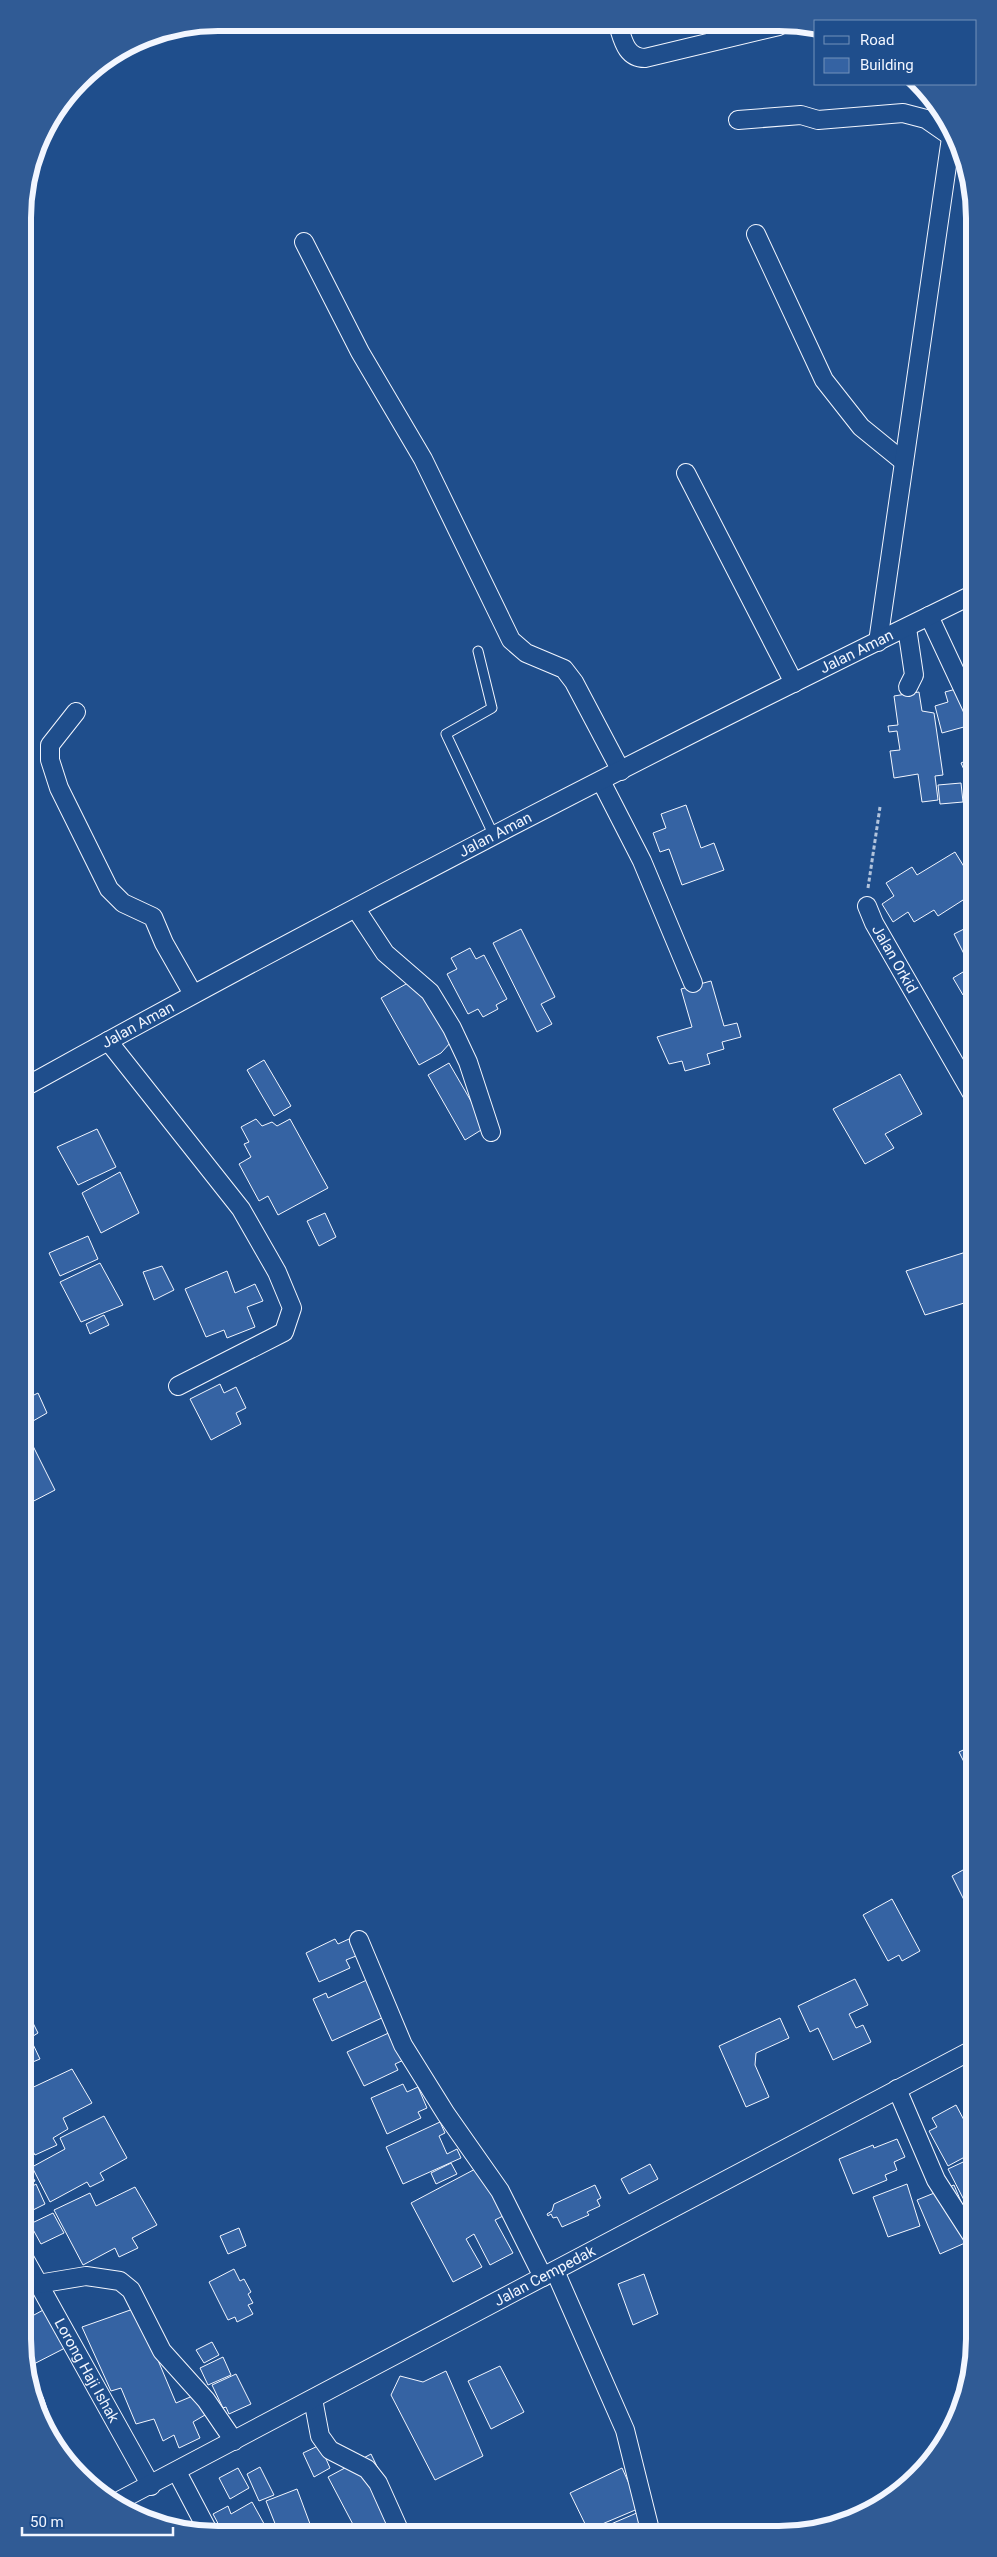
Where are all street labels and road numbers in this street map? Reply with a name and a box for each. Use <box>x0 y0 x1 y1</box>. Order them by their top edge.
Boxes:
street label: Jalan Aman <box>817 626 896 677</box>
street label: Jalan Aman <box>456 808 535 861</box>
street label: Jalan Orkid <box>868 922 921 996</box>
street label: Jalan Aman <box>98 998 177 1052</box>
street label: Jalan Cempedak <box>491 2242 599 2310</box>
street label: Lorong Haji Ishak <box>51 2315 123 2426</box>

